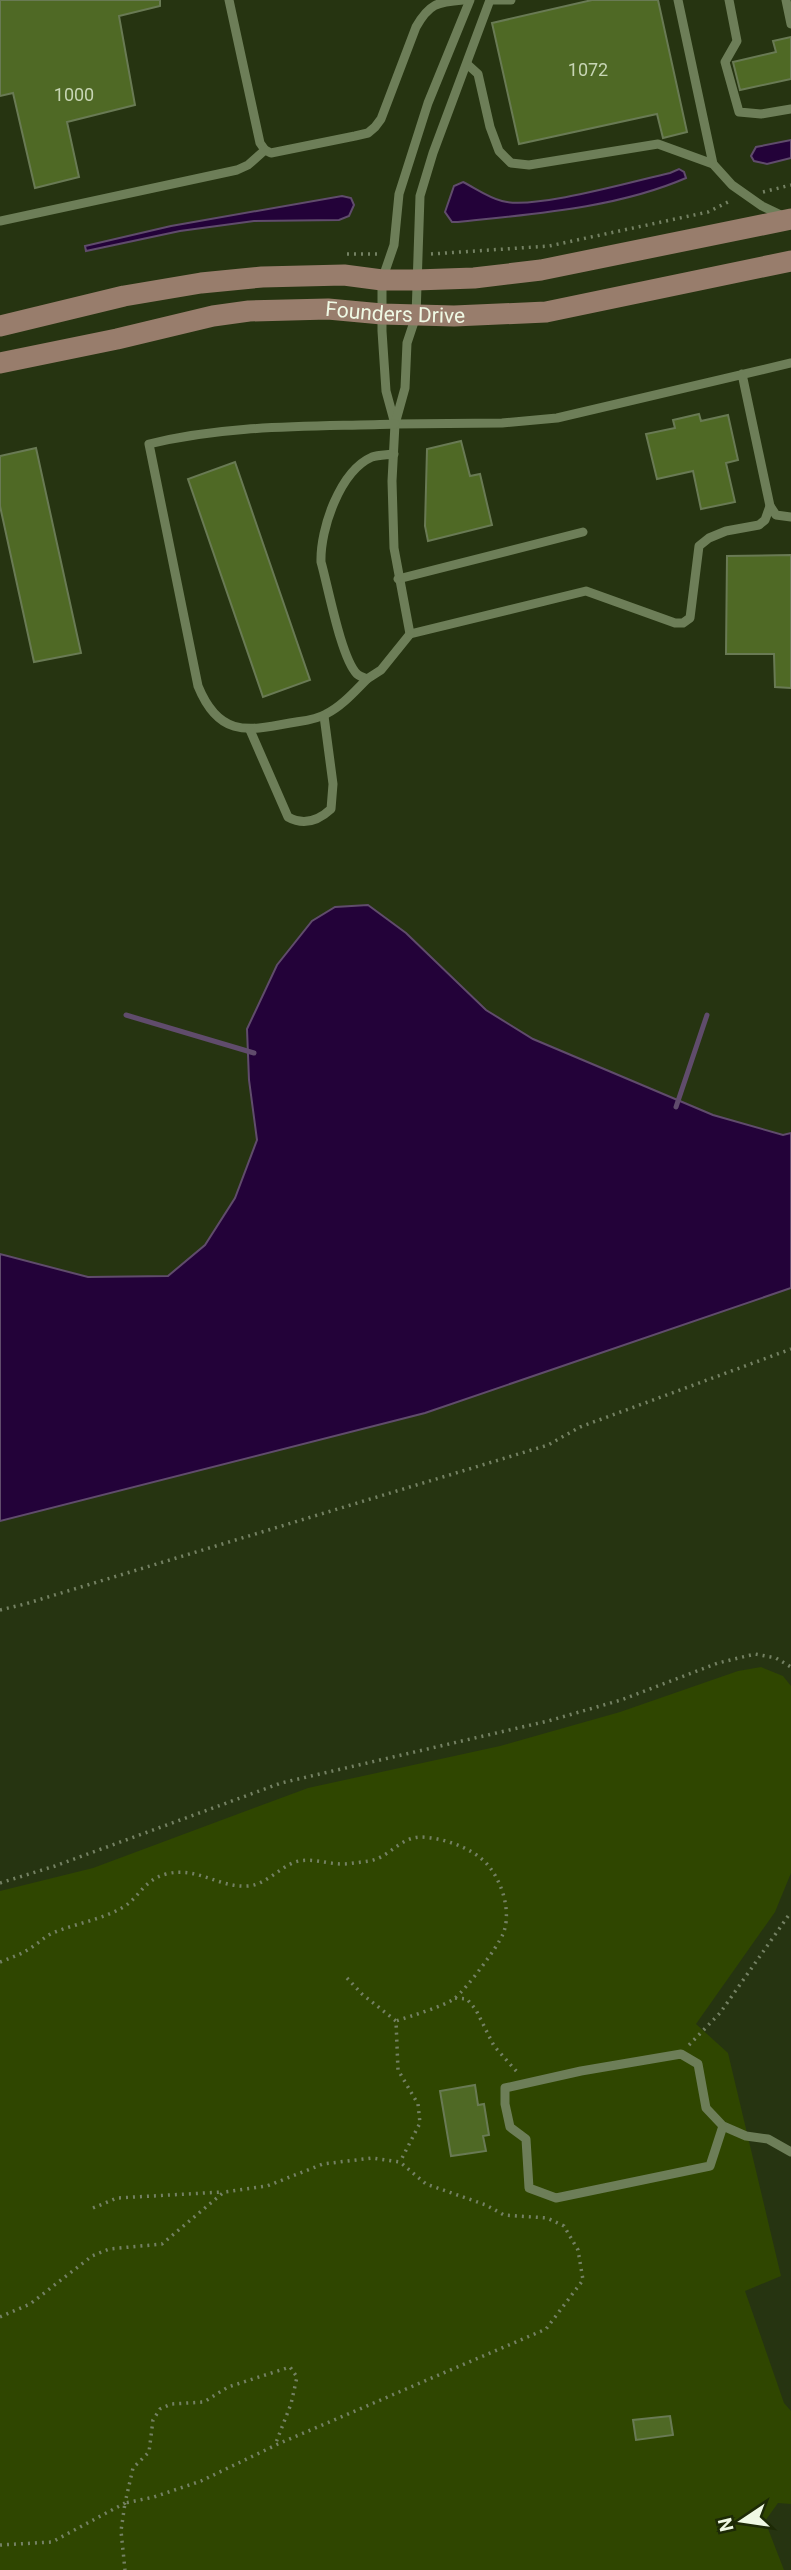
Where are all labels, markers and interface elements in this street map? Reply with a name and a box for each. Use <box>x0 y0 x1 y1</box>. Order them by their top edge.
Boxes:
house number: 1072 <box>568 59 608 80</box>
house number: 1000 <box>54 84 94 105</box>
street label: Founders Drive <box>324 297 466 328</box>
north arrow <box>707 2486 777 2556</box>
text: N <box>713 2516 739 2534</box>

